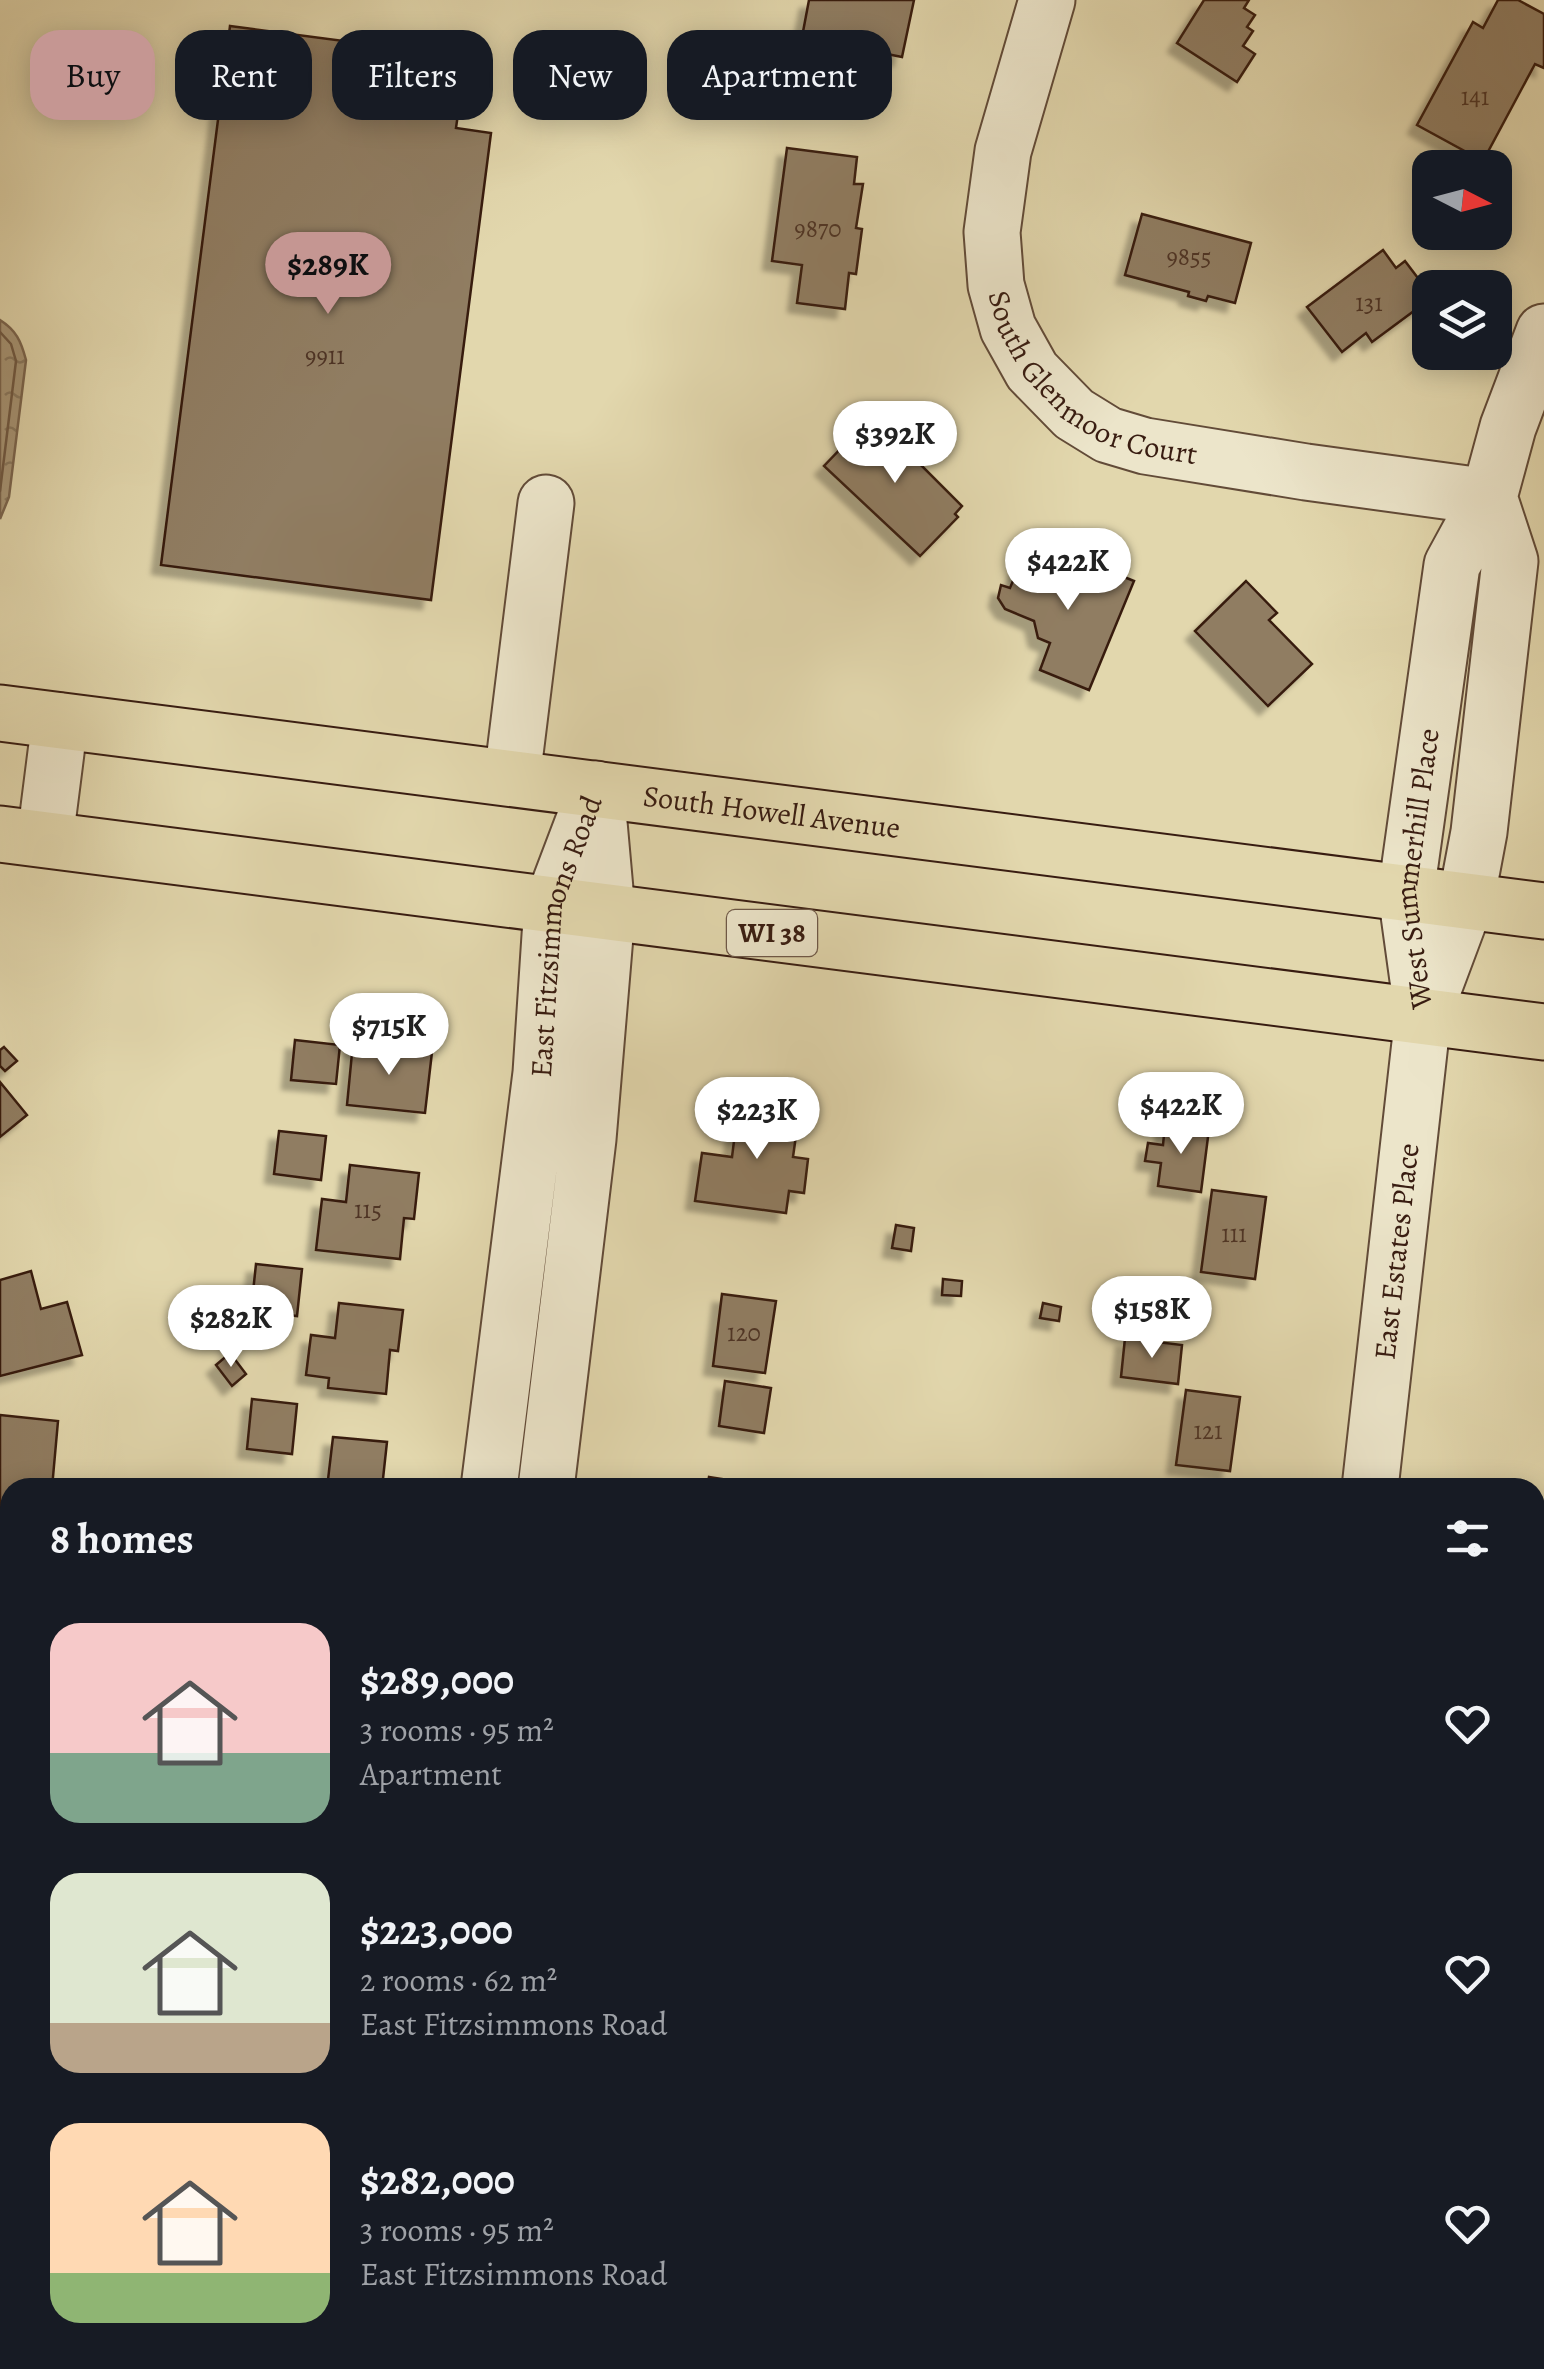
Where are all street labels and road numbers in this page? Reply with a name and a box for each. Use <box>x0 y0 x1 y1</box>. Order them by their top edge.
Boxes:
street label: South Glenmoor Court <box>979 286 1200 474</box>
street label: West Summerhill Place <box>1385 726 1449 1012</box>
street label: South Howell Avenue <box>641 776 903 848</box>
street label: East Fitzsimmons Road <box>521 789 612 1079</box>
road number: WI 38 <box>727 910 817 956</box>
street label: East Estates Place <box>1365 1141 1429 1362</box>

